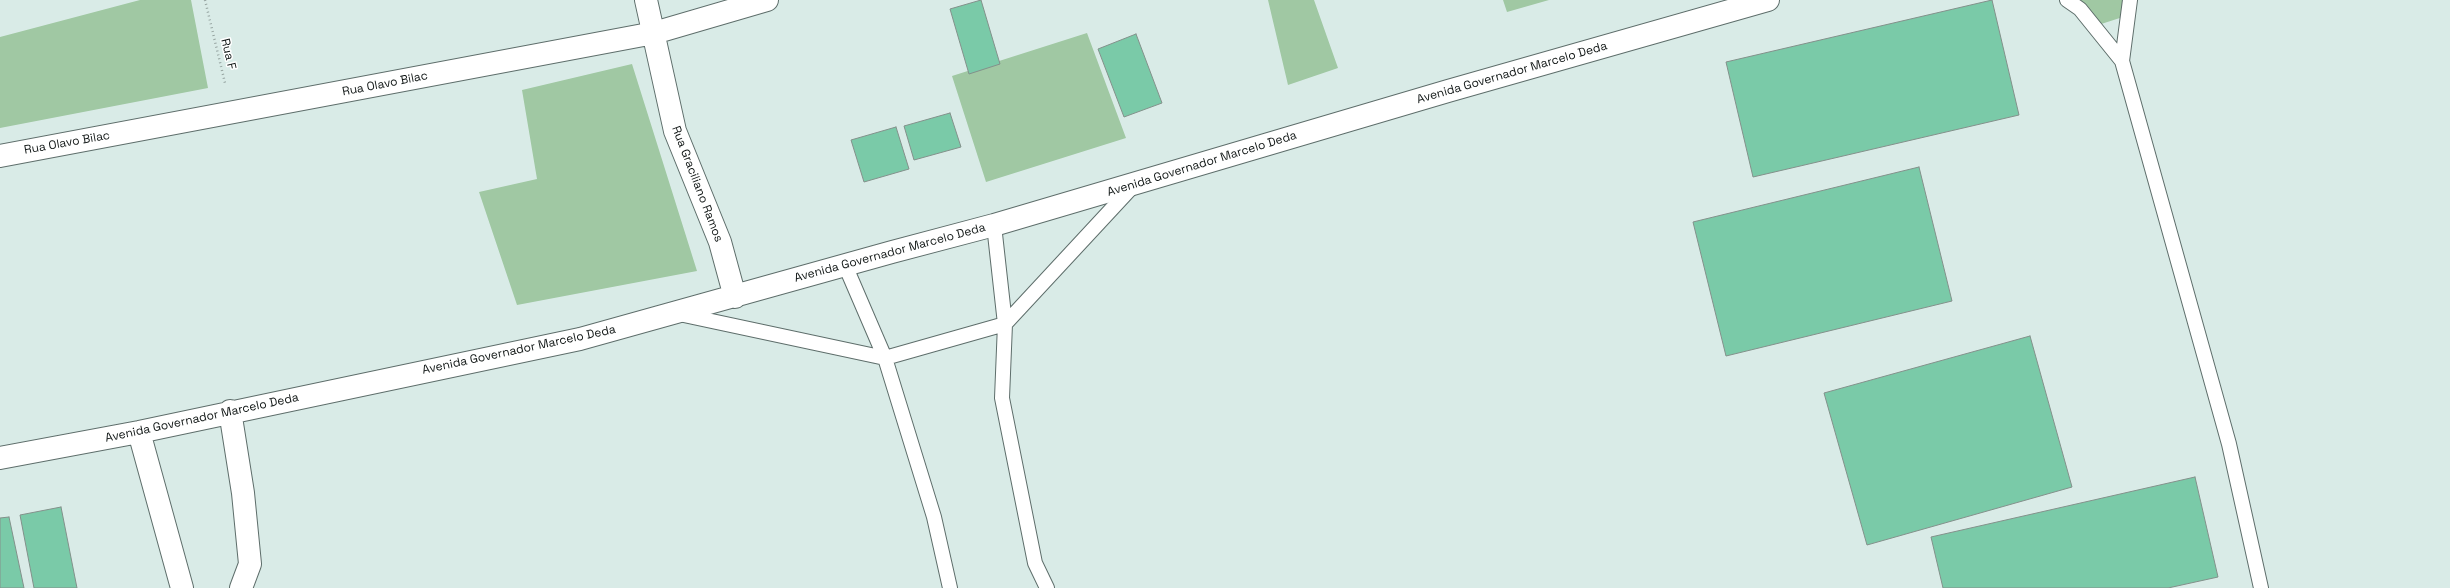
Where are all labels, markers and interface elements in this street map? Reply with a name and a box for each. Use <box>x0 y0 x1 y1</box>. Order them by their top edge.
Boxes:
street label: Rua F <box>217 37 239 71</box>
street label: Avenida Governador Marcelo Deda <box>1415 39 1609 107</box>
street label: Rua Olavo Bilac <box>341 69 429 99</box>
street label: Rua Graciliano Ramos <box>668 124 726 244</box>
street label: Rua Olavo Bilac <box>23 128 111 158</box>
street label: Avenida Governador Marcelo Deda <box>1105 128 1299 200</box>
street label: Avenida Governador Marcelo Deda <box>793 220 987 286</box>
street label: Avenida Governador Marcelo Deda <box>421 322 617 378</box>
street label: Avenida Governador Marcelo Deda <box>104 390 300 446</box>

